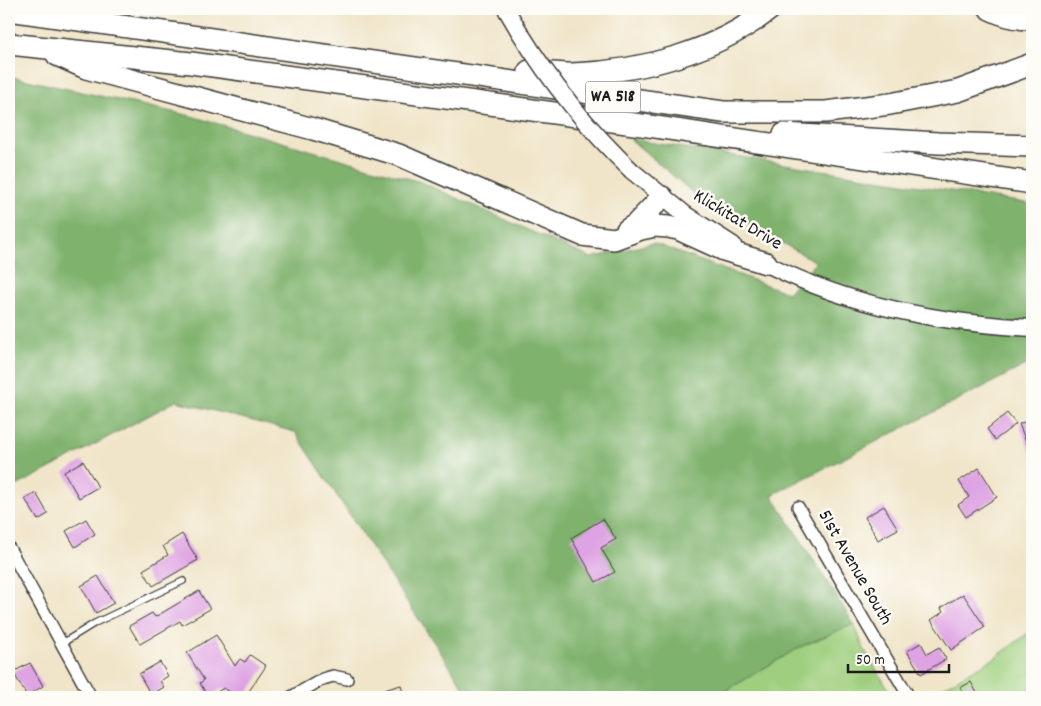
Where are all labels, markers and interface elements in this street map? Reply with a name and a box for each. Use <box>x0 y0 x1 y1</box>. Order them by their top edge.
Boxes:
road number: WA 518 <box>586 81 640 112</box>
street label: Klickitat Drive <box>687 184 787 258</box>
street label: 51st Avenue South <box>810 505 898 631</box>
scale bar <box>848 641 950 673</box>
text: 50 m <box>856 650 885 672</box>

